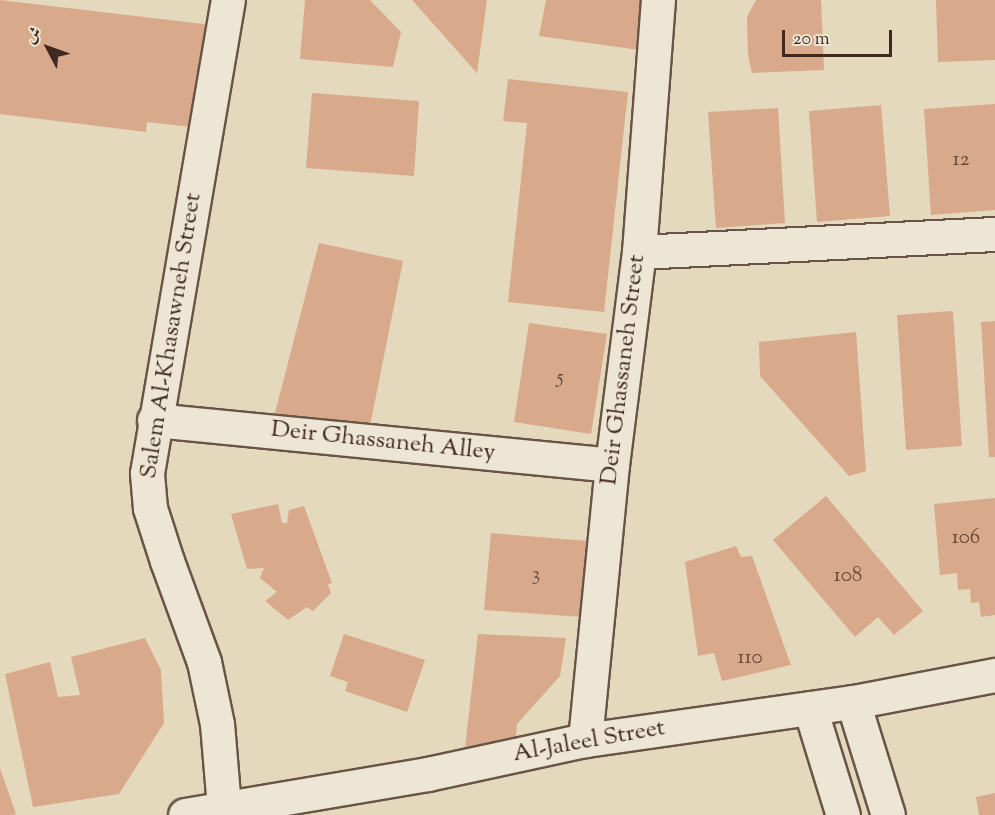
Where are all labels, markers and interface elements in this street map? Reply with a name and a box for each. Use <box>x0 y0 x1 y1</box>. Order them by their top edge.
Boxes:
north arrow <box>18 18 78 78</box>
scale bar <box>785 18 894 56</box>
text: ش <box>20 22 48 49</box>
text: 20 m <box>793 27 830 53</box>
house number: 12 <box>953 147 969 173</box>
street label: Salem Al-Khasawneh Street <box>135 191 209 481</box>
street label: Deir Ghassaneh Street <box>596 253 652 487</box>
house number: 5 <box>556 365 564 391</box>
street label: Deir Ghassaneh Alley <box>269 416 497 468</box>
house number: 106 <box>952 525 980 551</box>
house number: 3 <box>532 562 540 588</box>
house number: 108 <box>834 563 862 589</box>
house number: 110 <box>737 645 763 671</box>
street label: Al-Jaleel Street <box>511 714 667 770</box>

